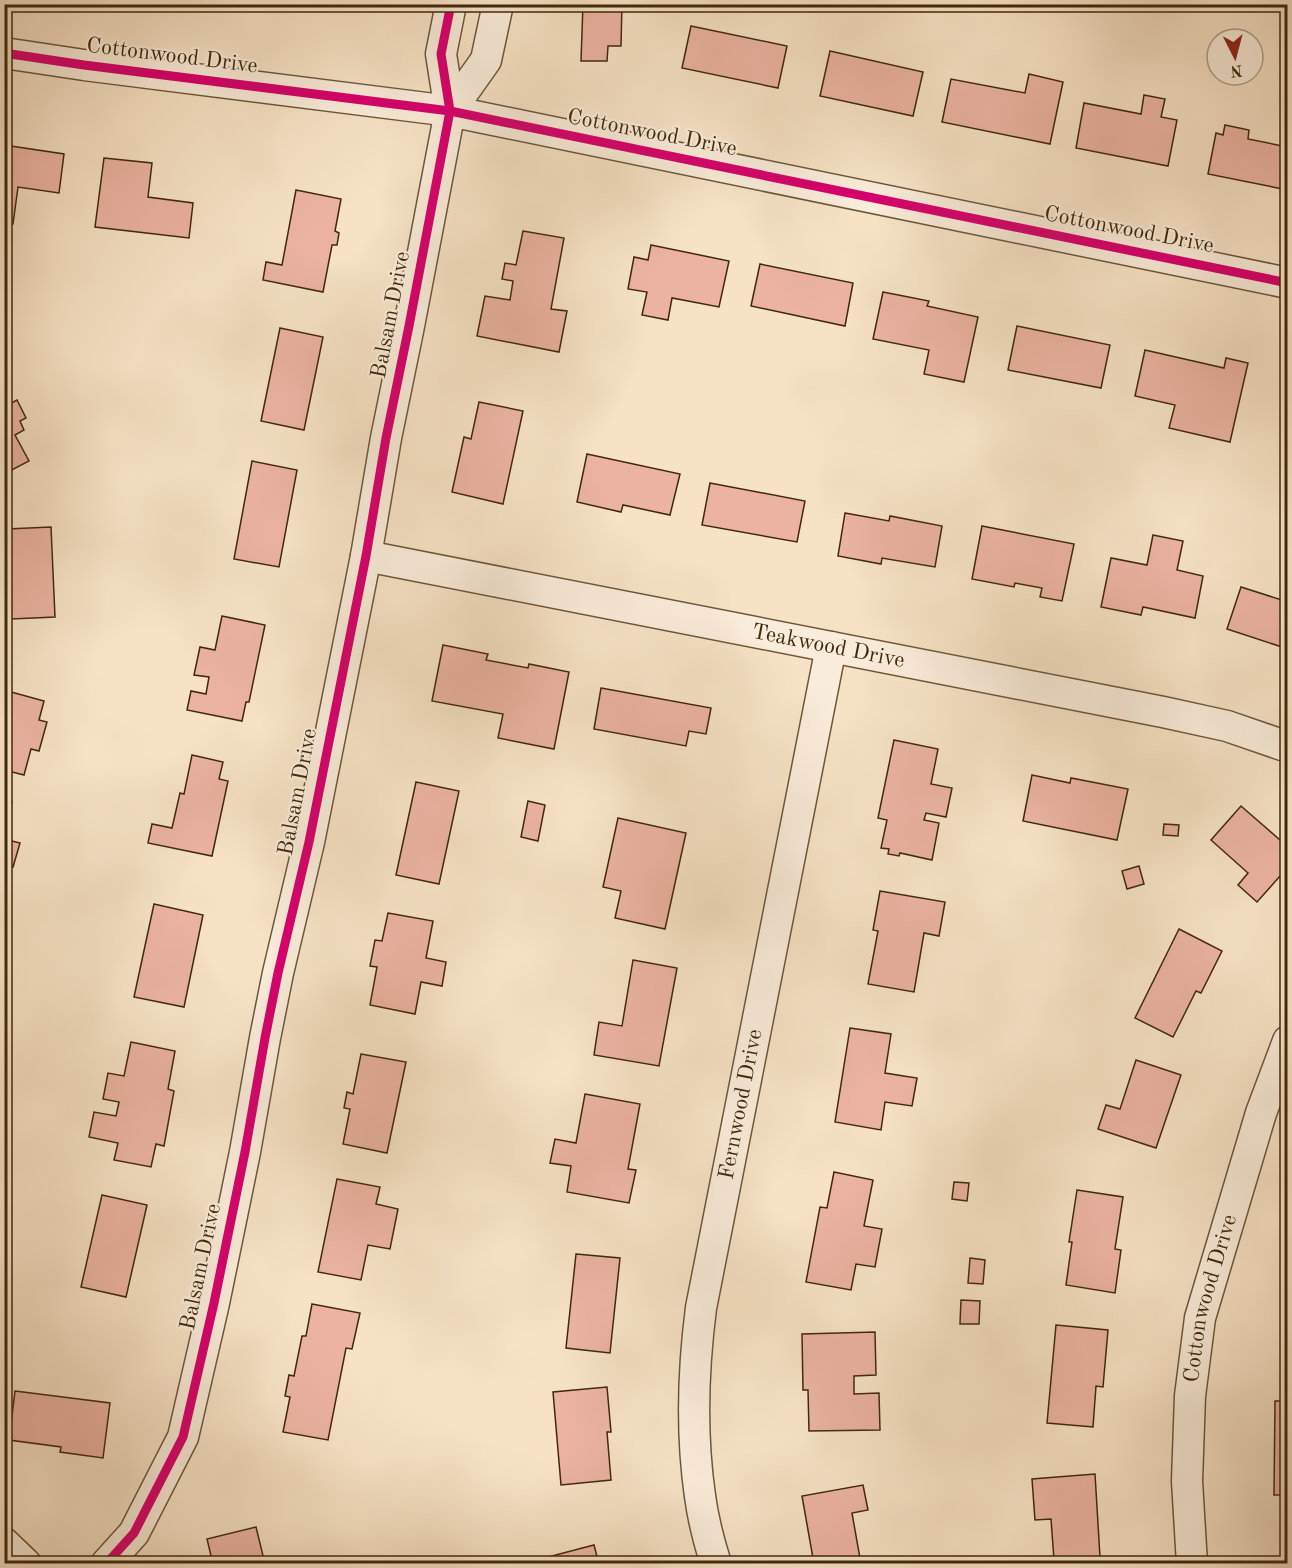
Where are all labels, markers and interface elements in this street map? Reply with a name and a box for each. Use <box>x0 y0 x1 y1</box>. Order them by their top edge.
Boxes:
north arrow <box>1205 27 1265 87</box>
street label: Cottonwood Drive <box>85 35 259 77</box>
text: N <box>1229 61 1243 79</box>
street label: Cottonwood Drive <box>565 106 739 160</box>
street label: Cottonwood Drive <box>1042 203 1216 257</box>
street label: Balsam Drive <box>368 250 414 380</box>
street label: Teakwood Drive <box>750 621 906 672</box>
street label: Balsam Drive <box>275 727 321 857</box>
street label: Fernwood Drive <box>716 1027 767 1181</box>
street label: Balsam Drive <box>177 1202 225 1332</box>
street label: Cottonwood Drive <box>1181 1212 1241 1384</box>

